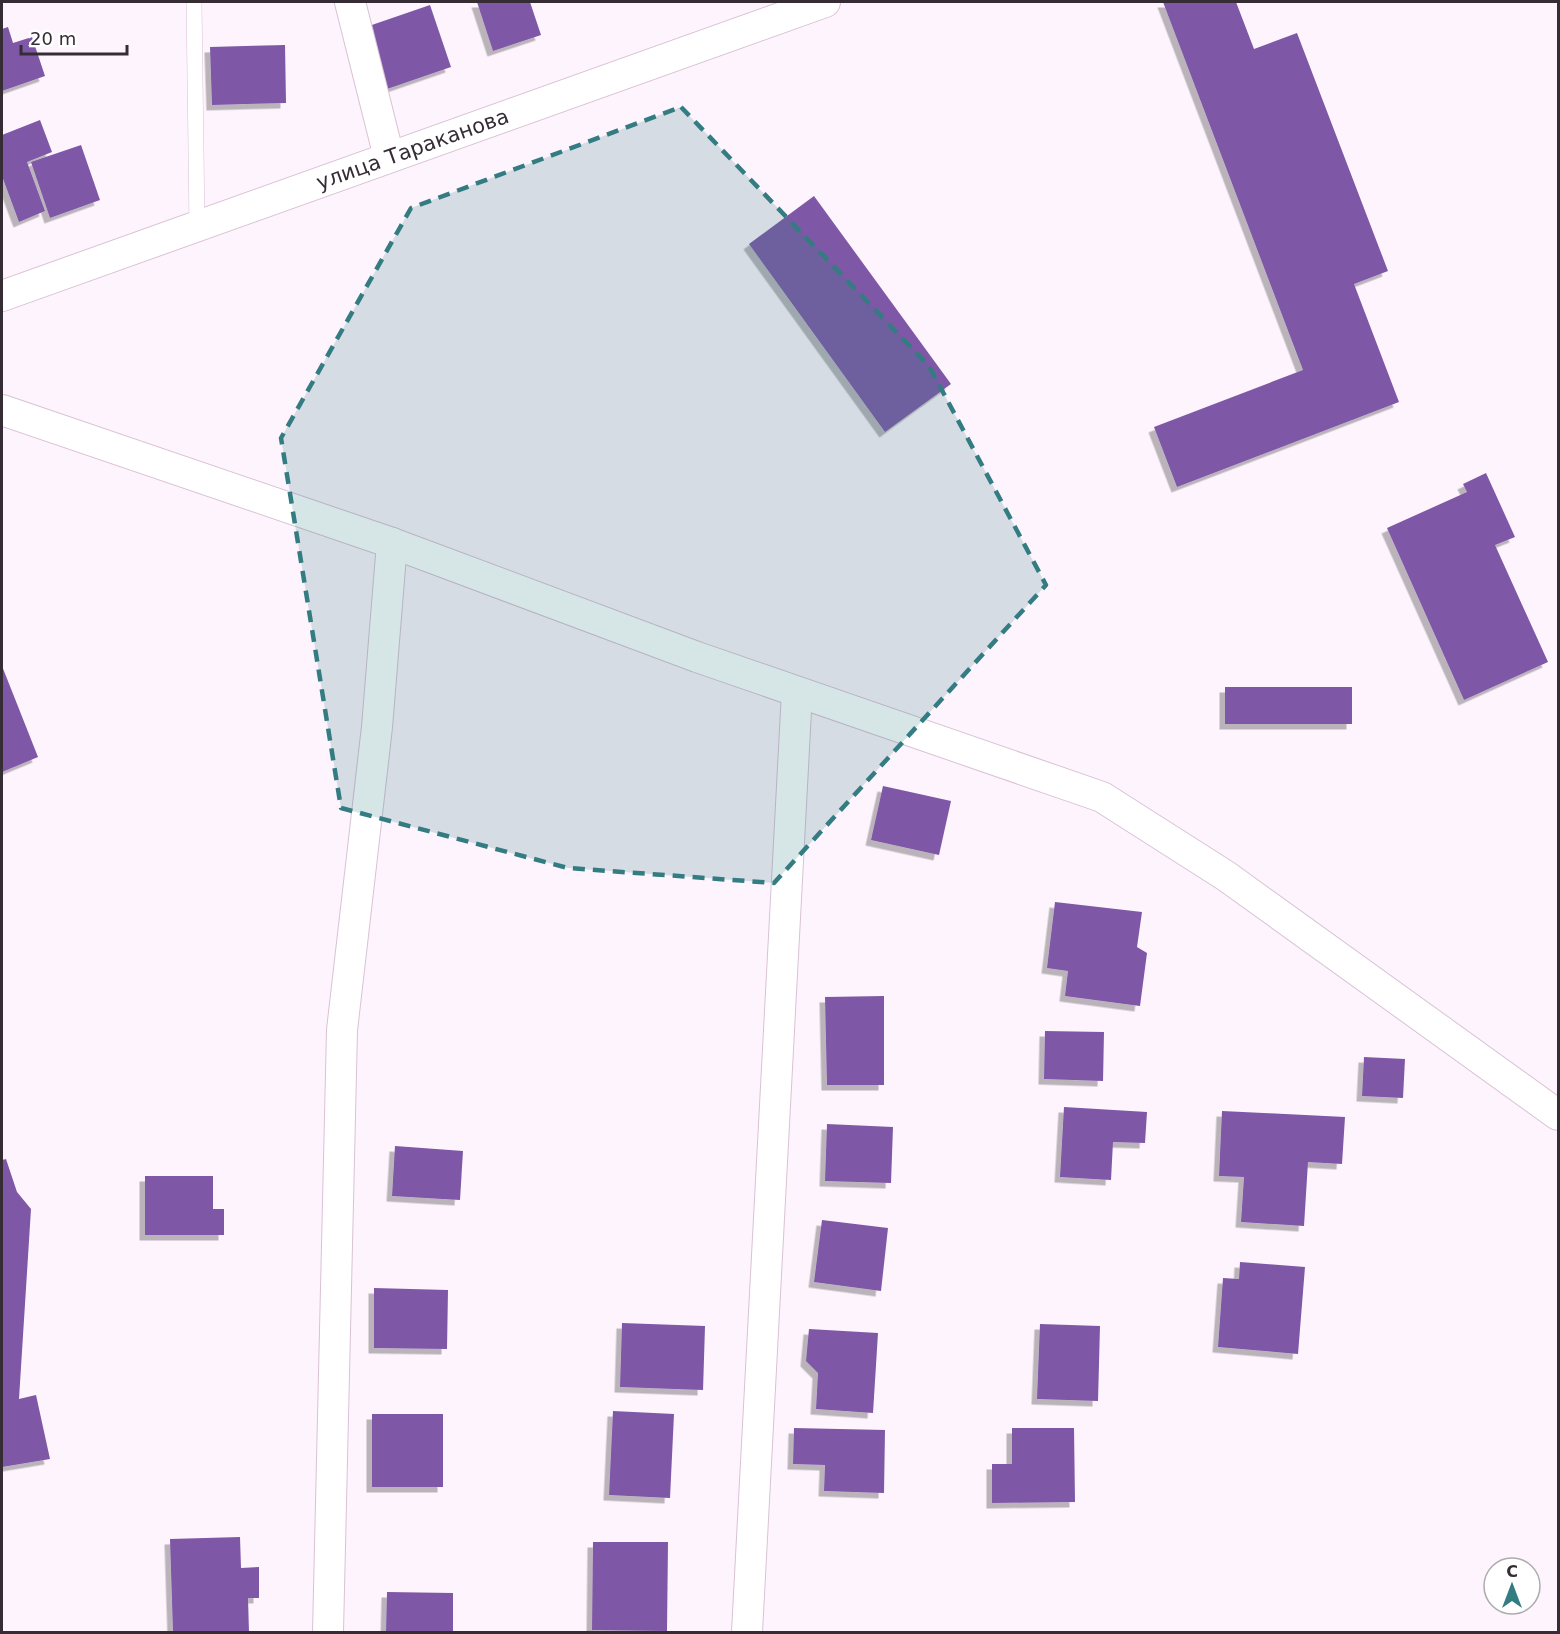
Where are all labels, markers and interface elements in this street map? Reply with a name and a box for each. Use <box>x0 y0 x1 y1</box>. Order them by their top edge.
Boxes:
scale bar <box>21 18 128 56</box>
text: 20 m <box>30 28 76 49</box>
street label: улица Тараканова <box>313 104 512 195</box>
north arrow <box>1482 1556 1542 1616</box>
text: С <box>1506 1562 1518 1581</box>

